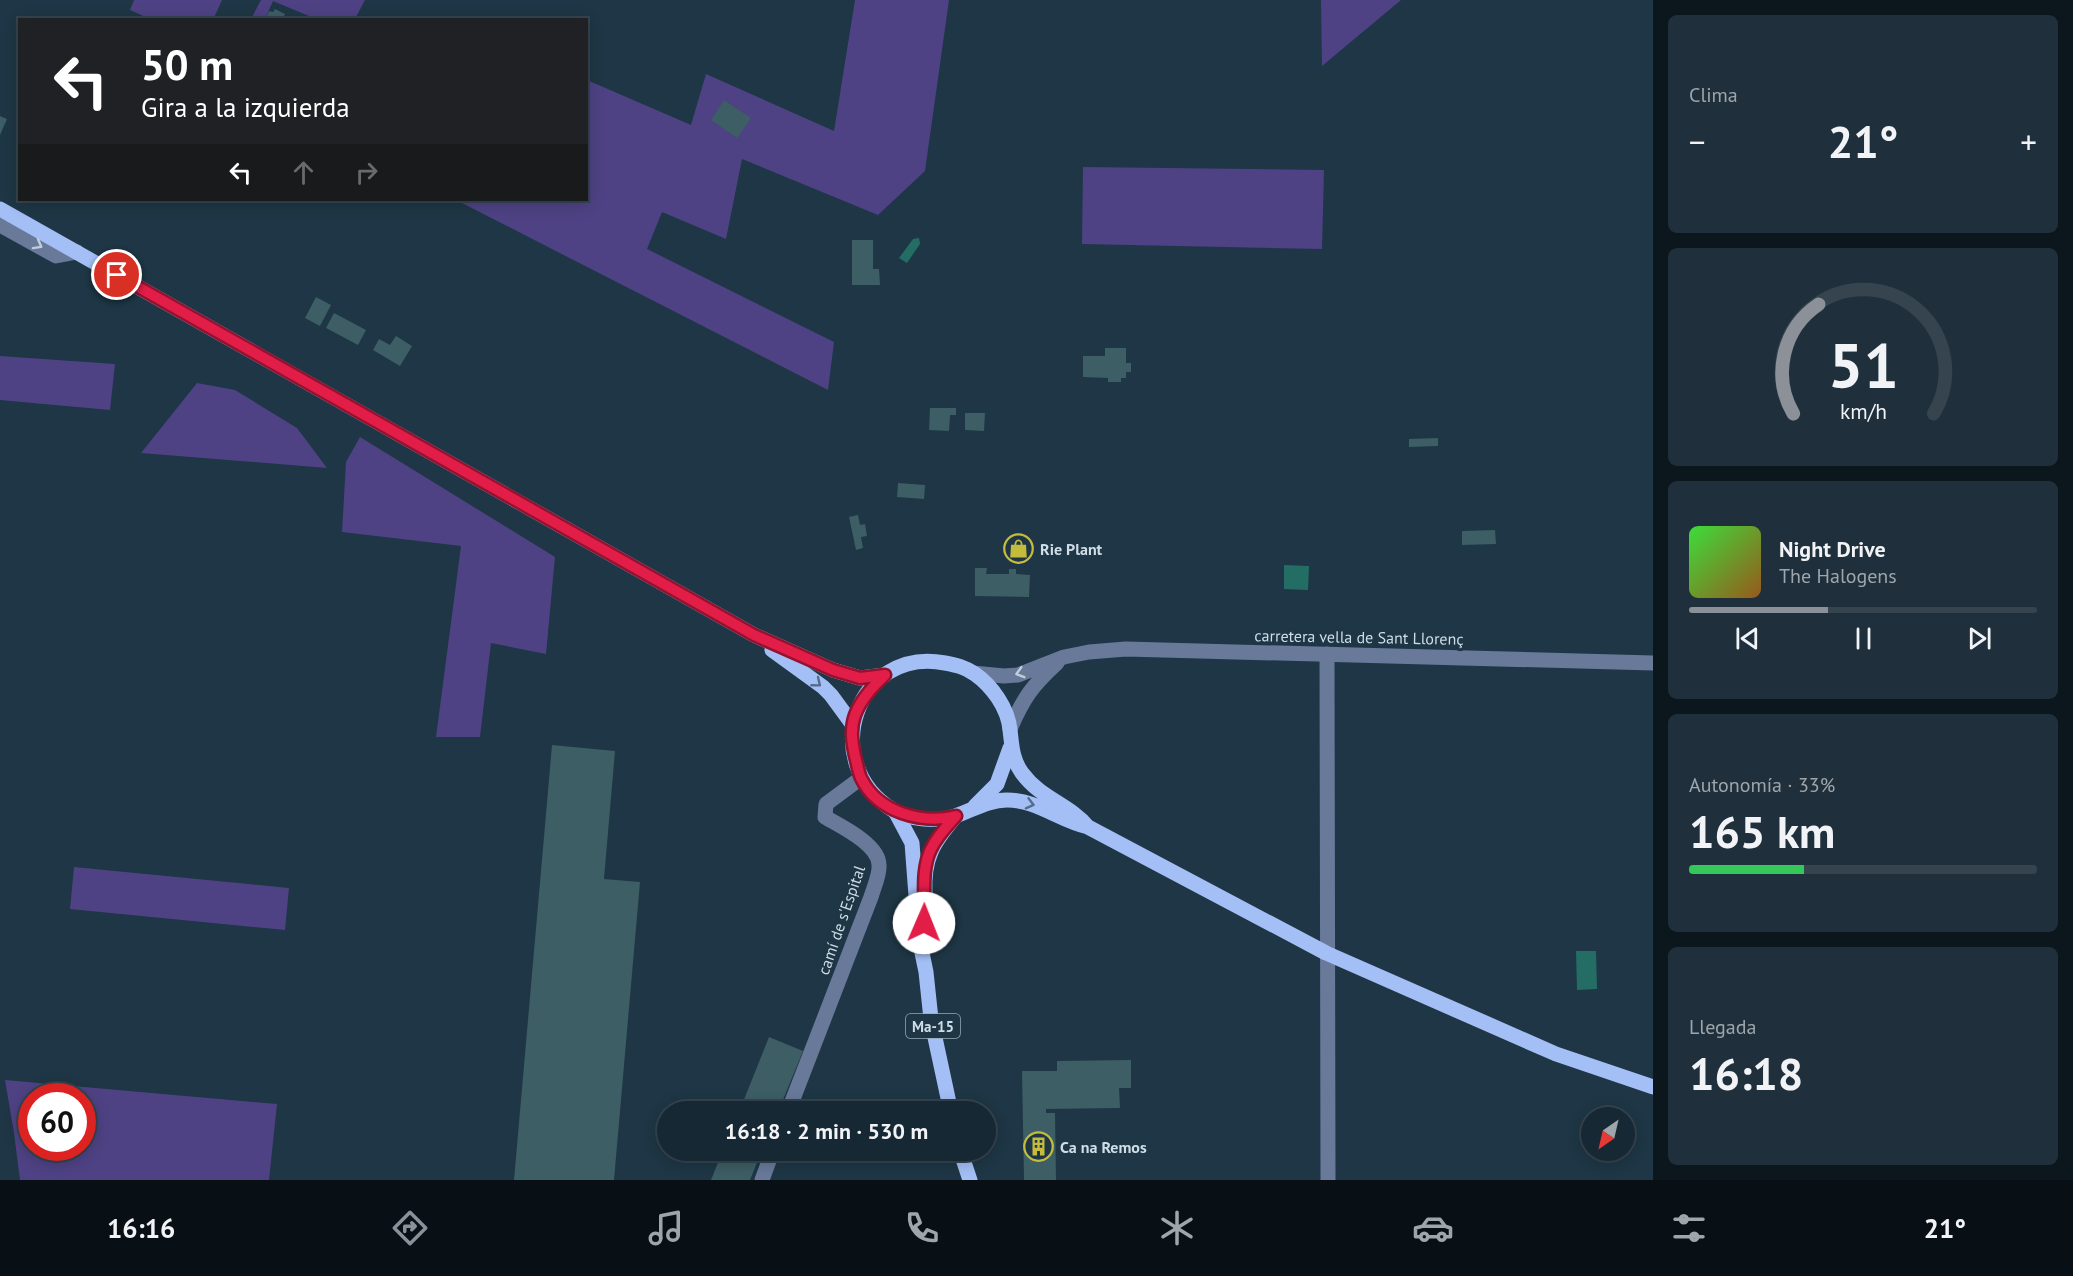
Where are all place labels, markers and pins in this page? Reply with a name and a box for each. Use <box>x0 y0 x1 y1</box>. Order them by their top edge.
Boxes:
pin <box>91 249 142 300</box>
shop icon: Rie Plant <box>1003 533 1035 565</box>
place label: Rie Plant <box>1040 539 1103 559</box>
building icon: Ca na Remos <box>1023 1131 1055 1163</box>
place label: Ca na Remos <box>1060 1137 1147 1157</box>

